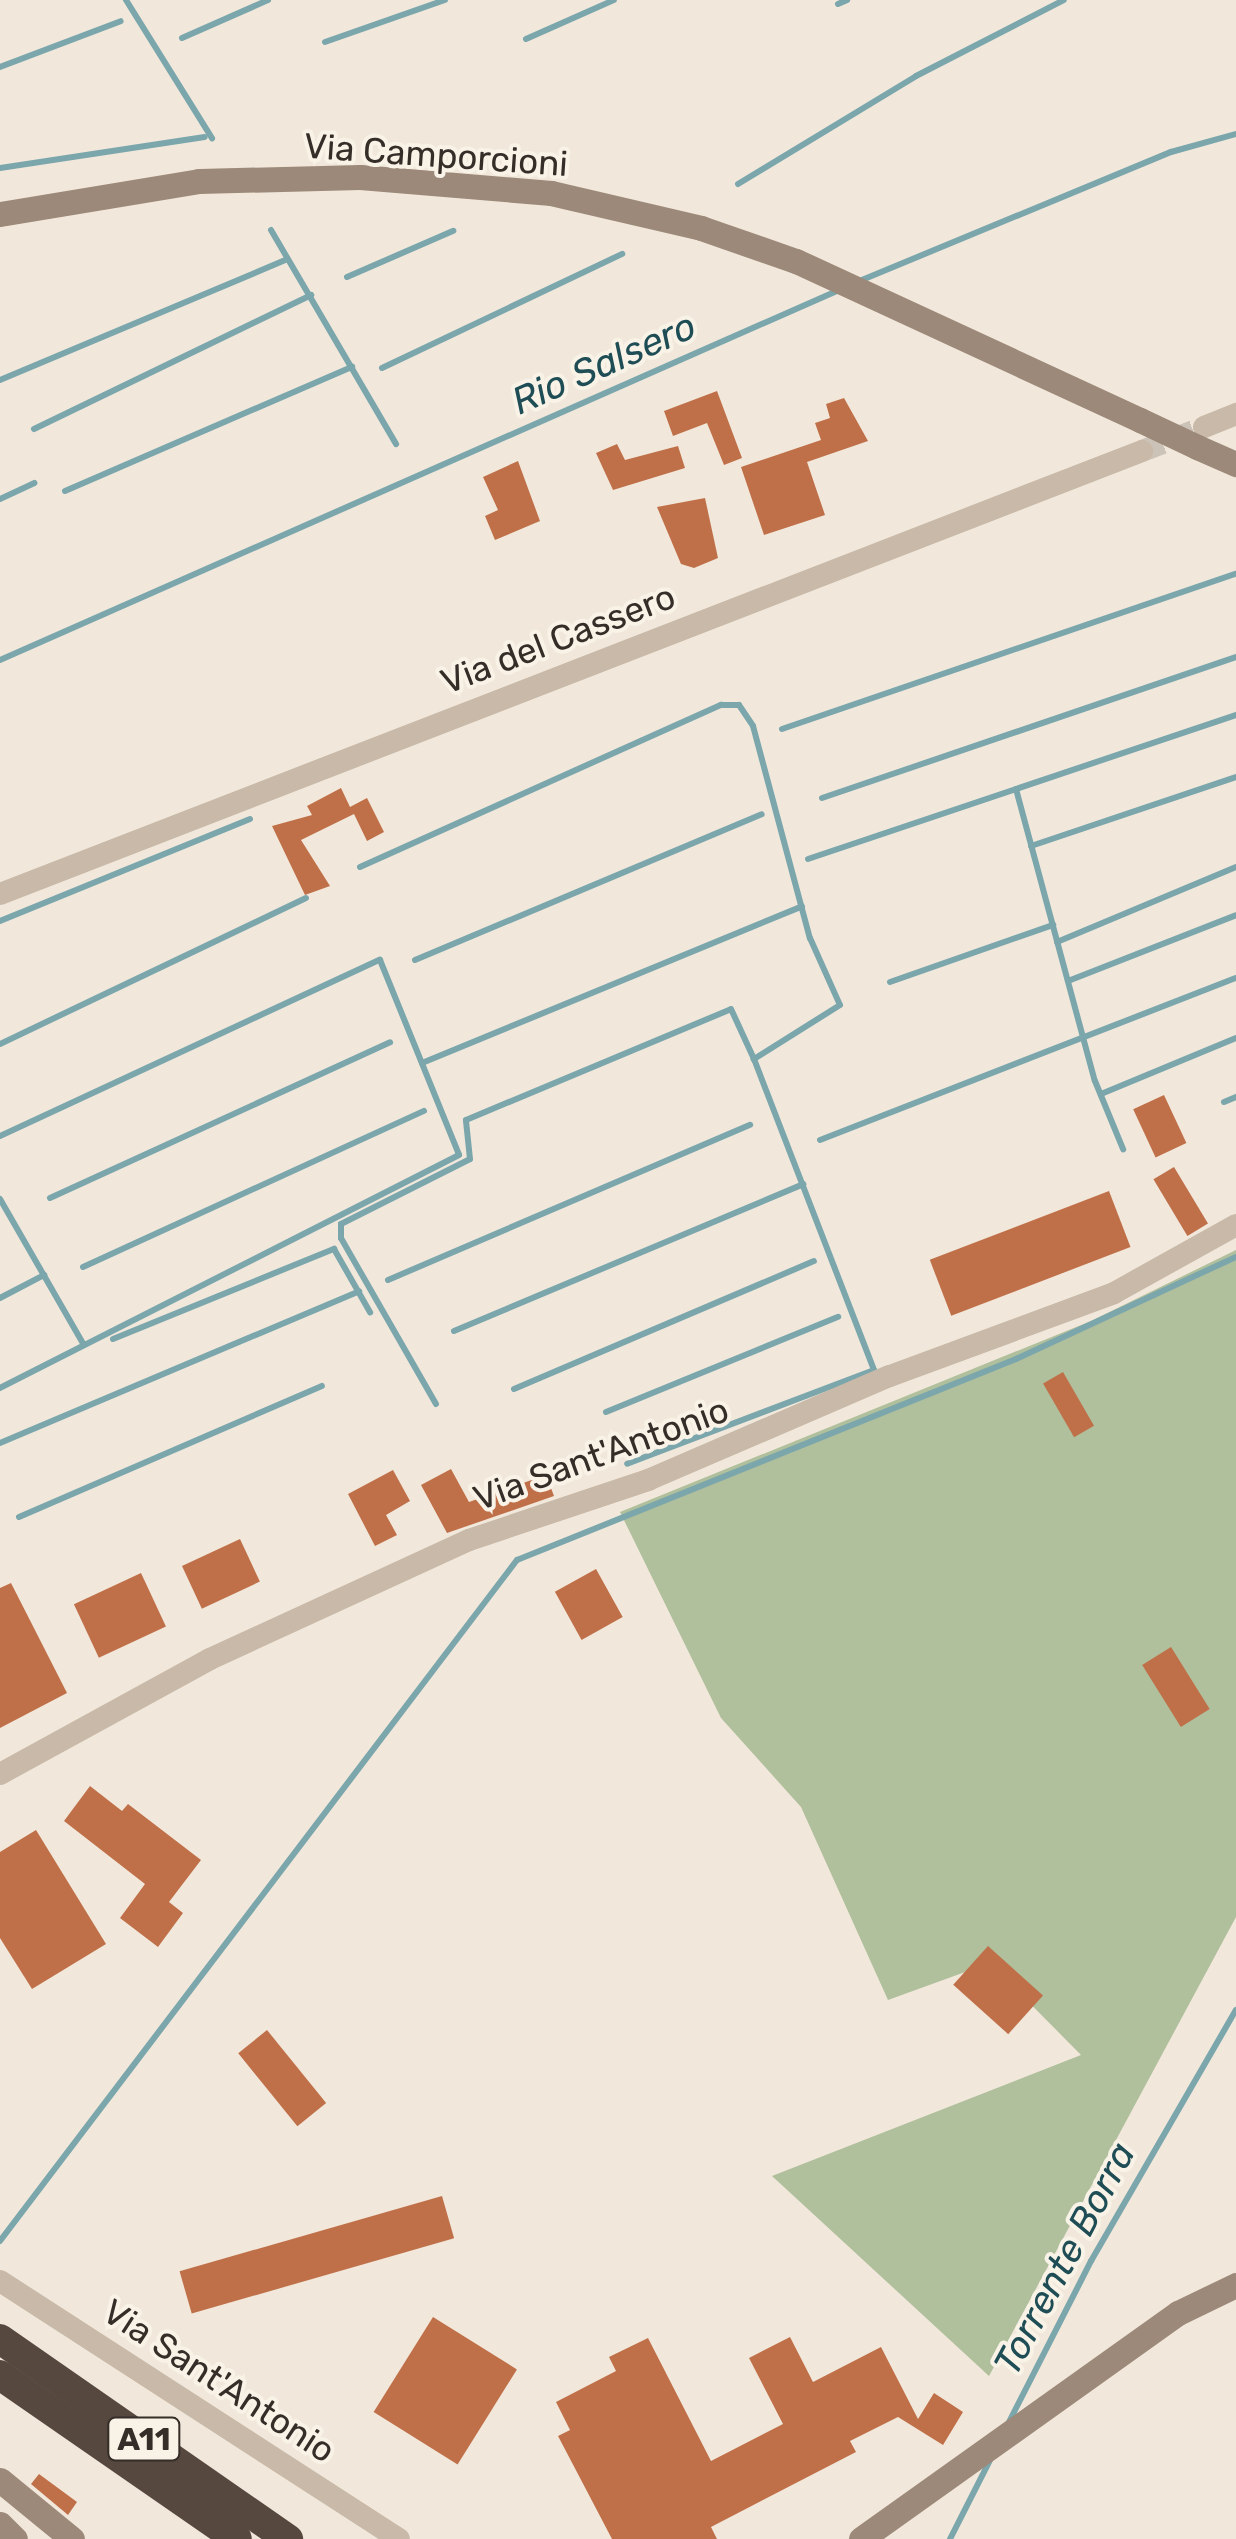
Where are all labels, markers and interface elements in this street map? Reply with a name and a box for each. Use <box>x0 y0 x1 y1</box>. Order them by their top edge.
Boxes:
street label: Via Camporcioni <box>303 125 569 185</box>
water label: Rio Salsero <box>505 303 703 425</box>
street label: Via del Cassero <box>435 575 681 703</box>
street label: Via Sant'Antonio <box>468 1388 734 1520</box>
water label: Torrente Borra <box>985 2135 1145 2383</box>
street label: Via Sant'Antonio <box>95 2290 343 2472</box>
road number: A11 <box>106 2412 182 2466</box>

